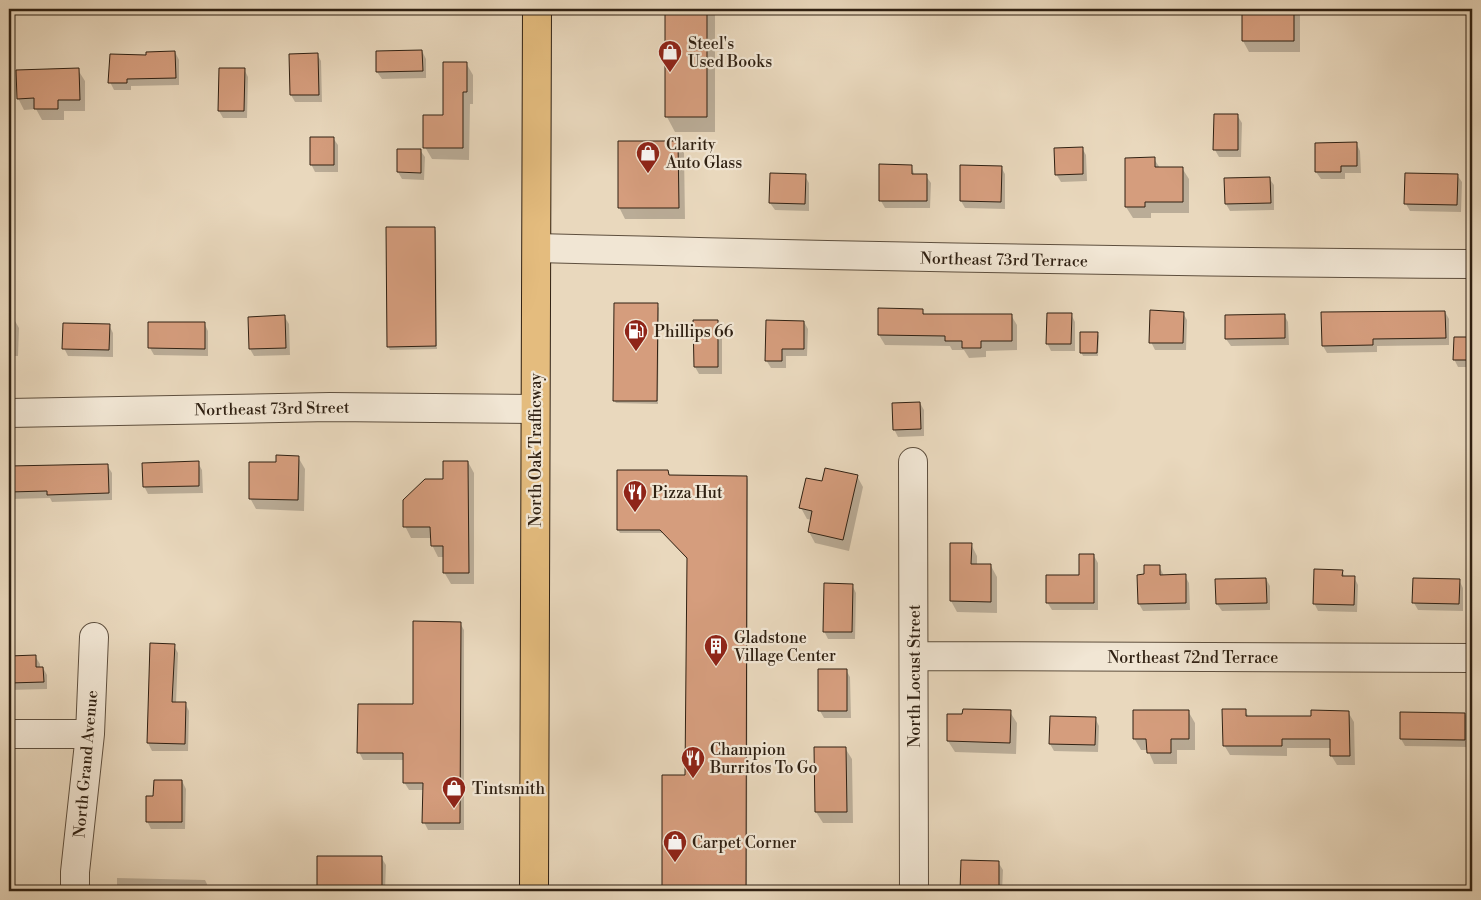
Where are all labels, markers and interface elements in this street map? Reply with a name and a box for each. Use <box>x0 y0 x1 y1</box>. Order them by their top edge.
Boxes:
place label: Steel's Used Books <box>688 34 772 72</box>
shop icon: Steel's Used Books <box>657 39 683 73</box>
place label: Clarity Auto Glass <box>665 135 742 173</box>
shop icon: Clarity Auto Glass <box>635 140 661 174</box>
street label: Northeast 73rd Terrace <box>920 249 1088 271</box>
fuel station icon: Phillips 66 <box>623 318 649 352</box>
place label: Phillips 66 <box>654 322 734 342</box>
street label: North Oak Trafficway <box>526 373 546 527</box>
street label: Northeast 73rd Street <box>194 398 350 420</box>
restaurant icon: Pizza Hut <box>622 479 648 513</box>
place label: Pizza Hut <box>652 483 723 503</box>
street label: North Locust Street <box>905 604 925 748</box>
place label: Gladstone Village Center <box>733 628 836 666</box>
building icon: Gladstone Village Center <box>703 633 729 667</box>
street label: Northeast 72nd Terrace <box>1108 648 1278 668</box>
street label: North Grand Avenue <box>70 689 102 839</box>
place label: Champion Burritos To Go <box>709 740 818 778</box>
restaurant icon: Champion Burritos To Go <box>680 745 706 779</box>
shop icon: Tintsmith <box>441 775 467 809</box>
place label: Tintsmith <box>472 779 546 799</box>
shop icon: Carpet Corner <box>662 829 688 863</box>
place label: Carpet Corner <box>692 833 797 853</box>

